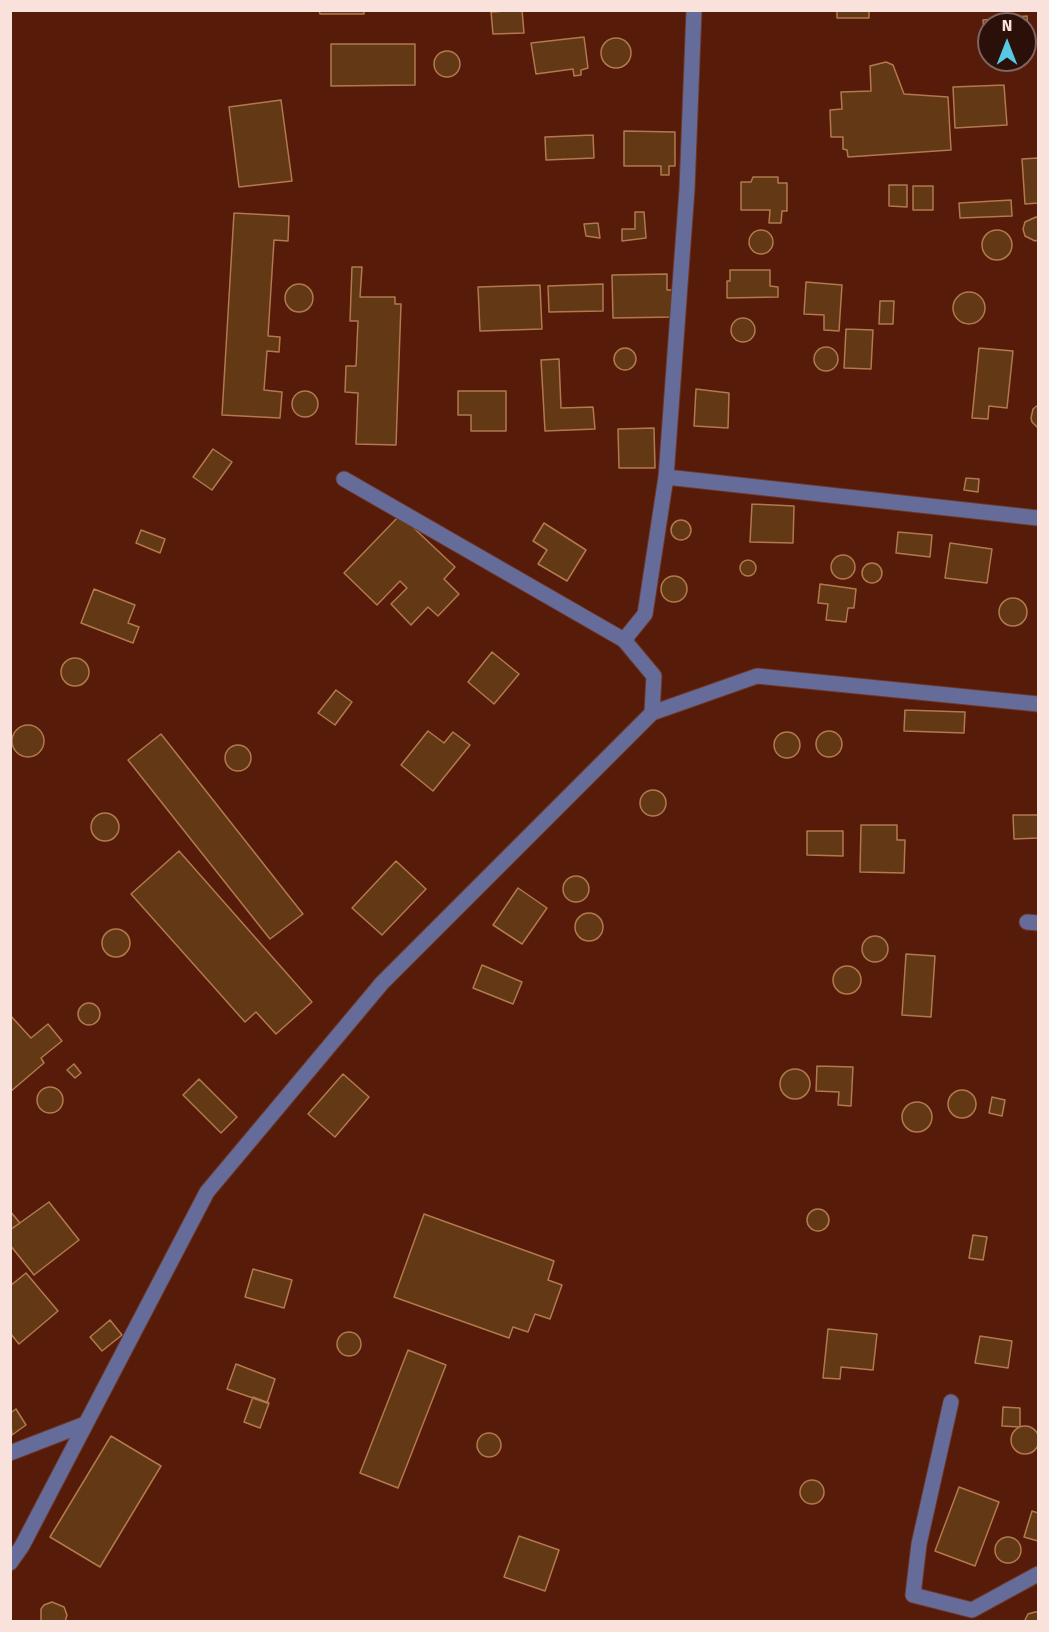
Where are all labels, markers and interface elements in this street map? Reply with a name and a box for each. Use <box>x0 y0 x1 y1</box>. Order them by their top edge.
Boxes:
north arrow <box>977 12 1037 72</box>
text: N <box>1002 16 1012 35</box>

